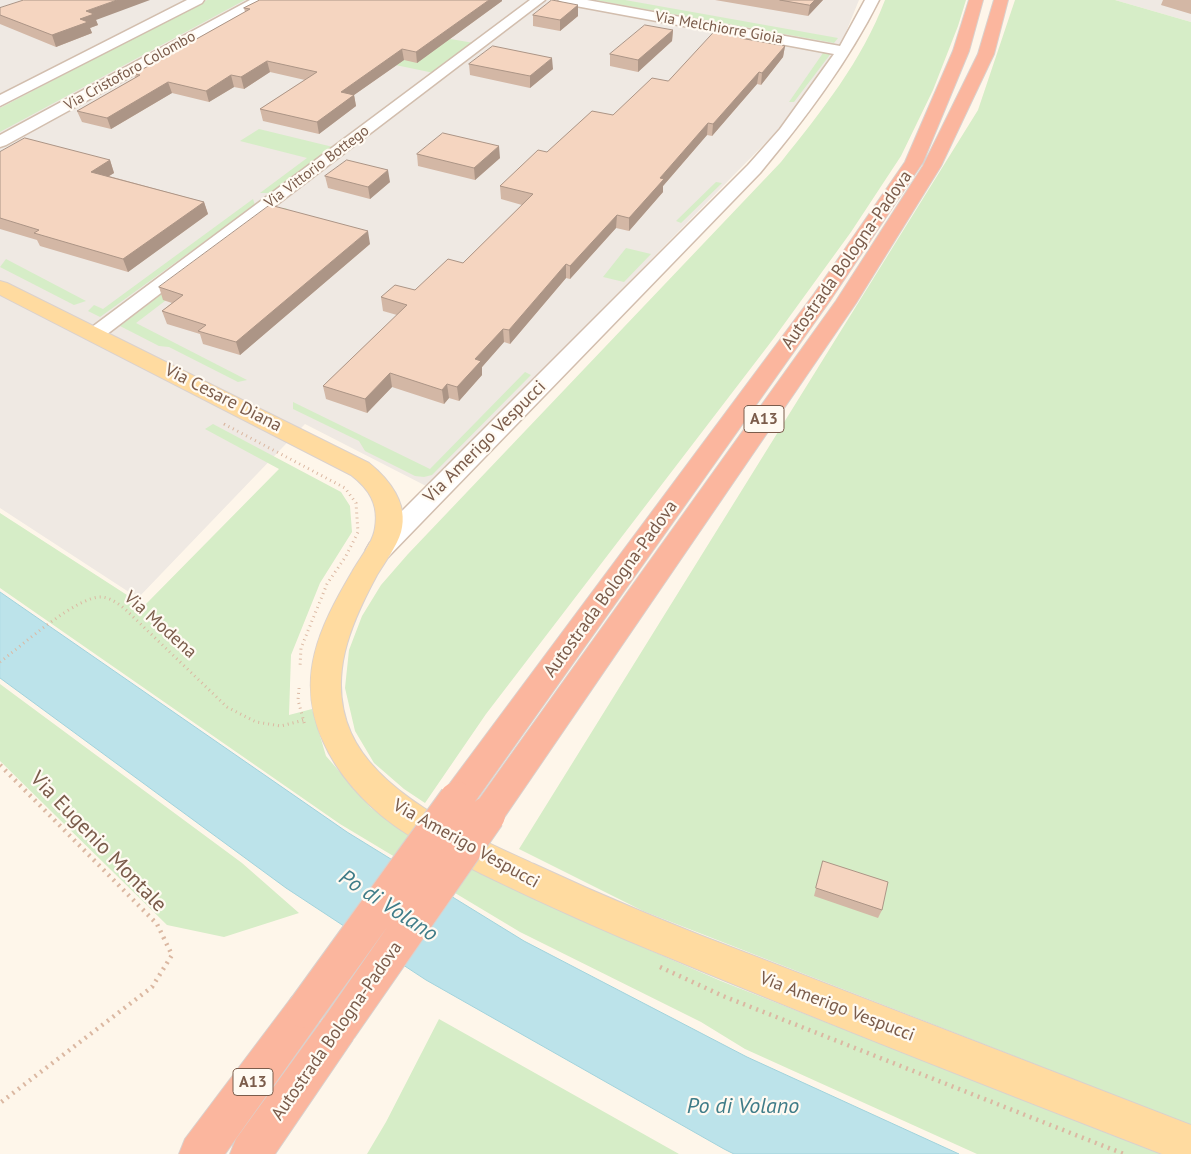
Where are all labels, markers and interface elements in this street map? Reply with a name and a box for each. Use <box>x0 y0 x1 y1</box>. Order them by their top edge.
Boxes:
street label: Via Melchiorre Gioia <box>654 8 784 48</box>
street label: Via Cristoforo Colombo <box>61 27 199 115</box>
street label: Via Vittorio Bottego <box>261 122 373 212</box>
street label: Autostrada Bologna-Padova <box>777 167 917 353</box>
street label: Via Cesare Diana <box>161 359 285 437</box>
street label: Via Amerigo Vespucci <box>419 376 551 508</box>
road number: A13 <box>744 406 784 432</box>
street label: Autostrada Bologna-Padova <box>540 496 682 682</box>
street label: Via Modena <box>119 587 201 663</box>
street label: Via Eugenio Montale <box>24 766 172 918</box>
street label: Via Amerigo Vespucci <box>389 795 543 893</box>
water label: Po di Volano <box>334 864 442 948</box>
street label: Autostrada Bologna-Padova <box>267 938 407 1124</box>
street label: Via Amerigo Vespucci <box>757 968 917 1046</box>
road number: A13 <box>233 1068 273 1096</box>
water label: Po di Volano <box>687 1094 799 1120</box>

